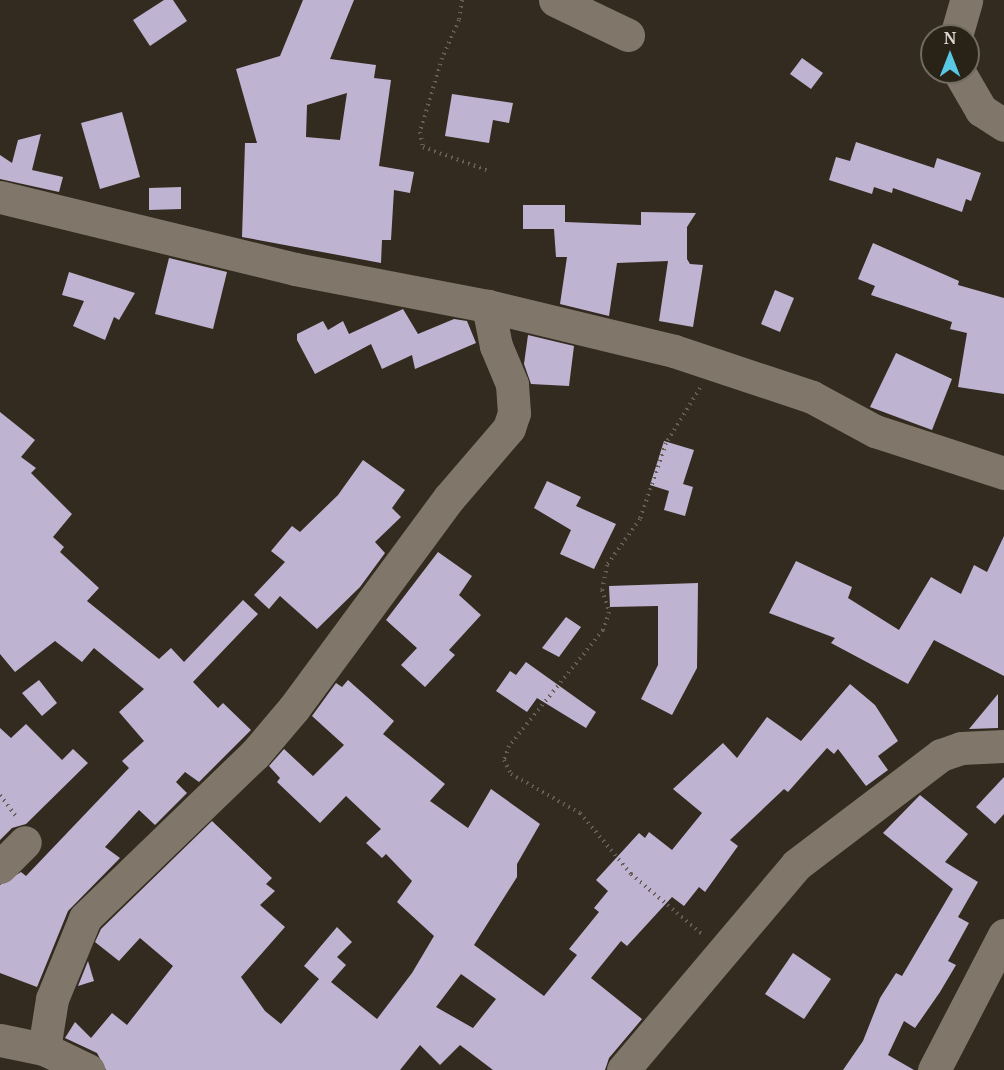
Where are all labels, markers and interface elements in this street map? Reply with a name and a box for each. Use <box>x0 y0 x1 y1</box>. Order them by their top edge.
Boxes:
north arrow <box>920 24 980 84</box>
text: N <box>944 27 956 49</box>

